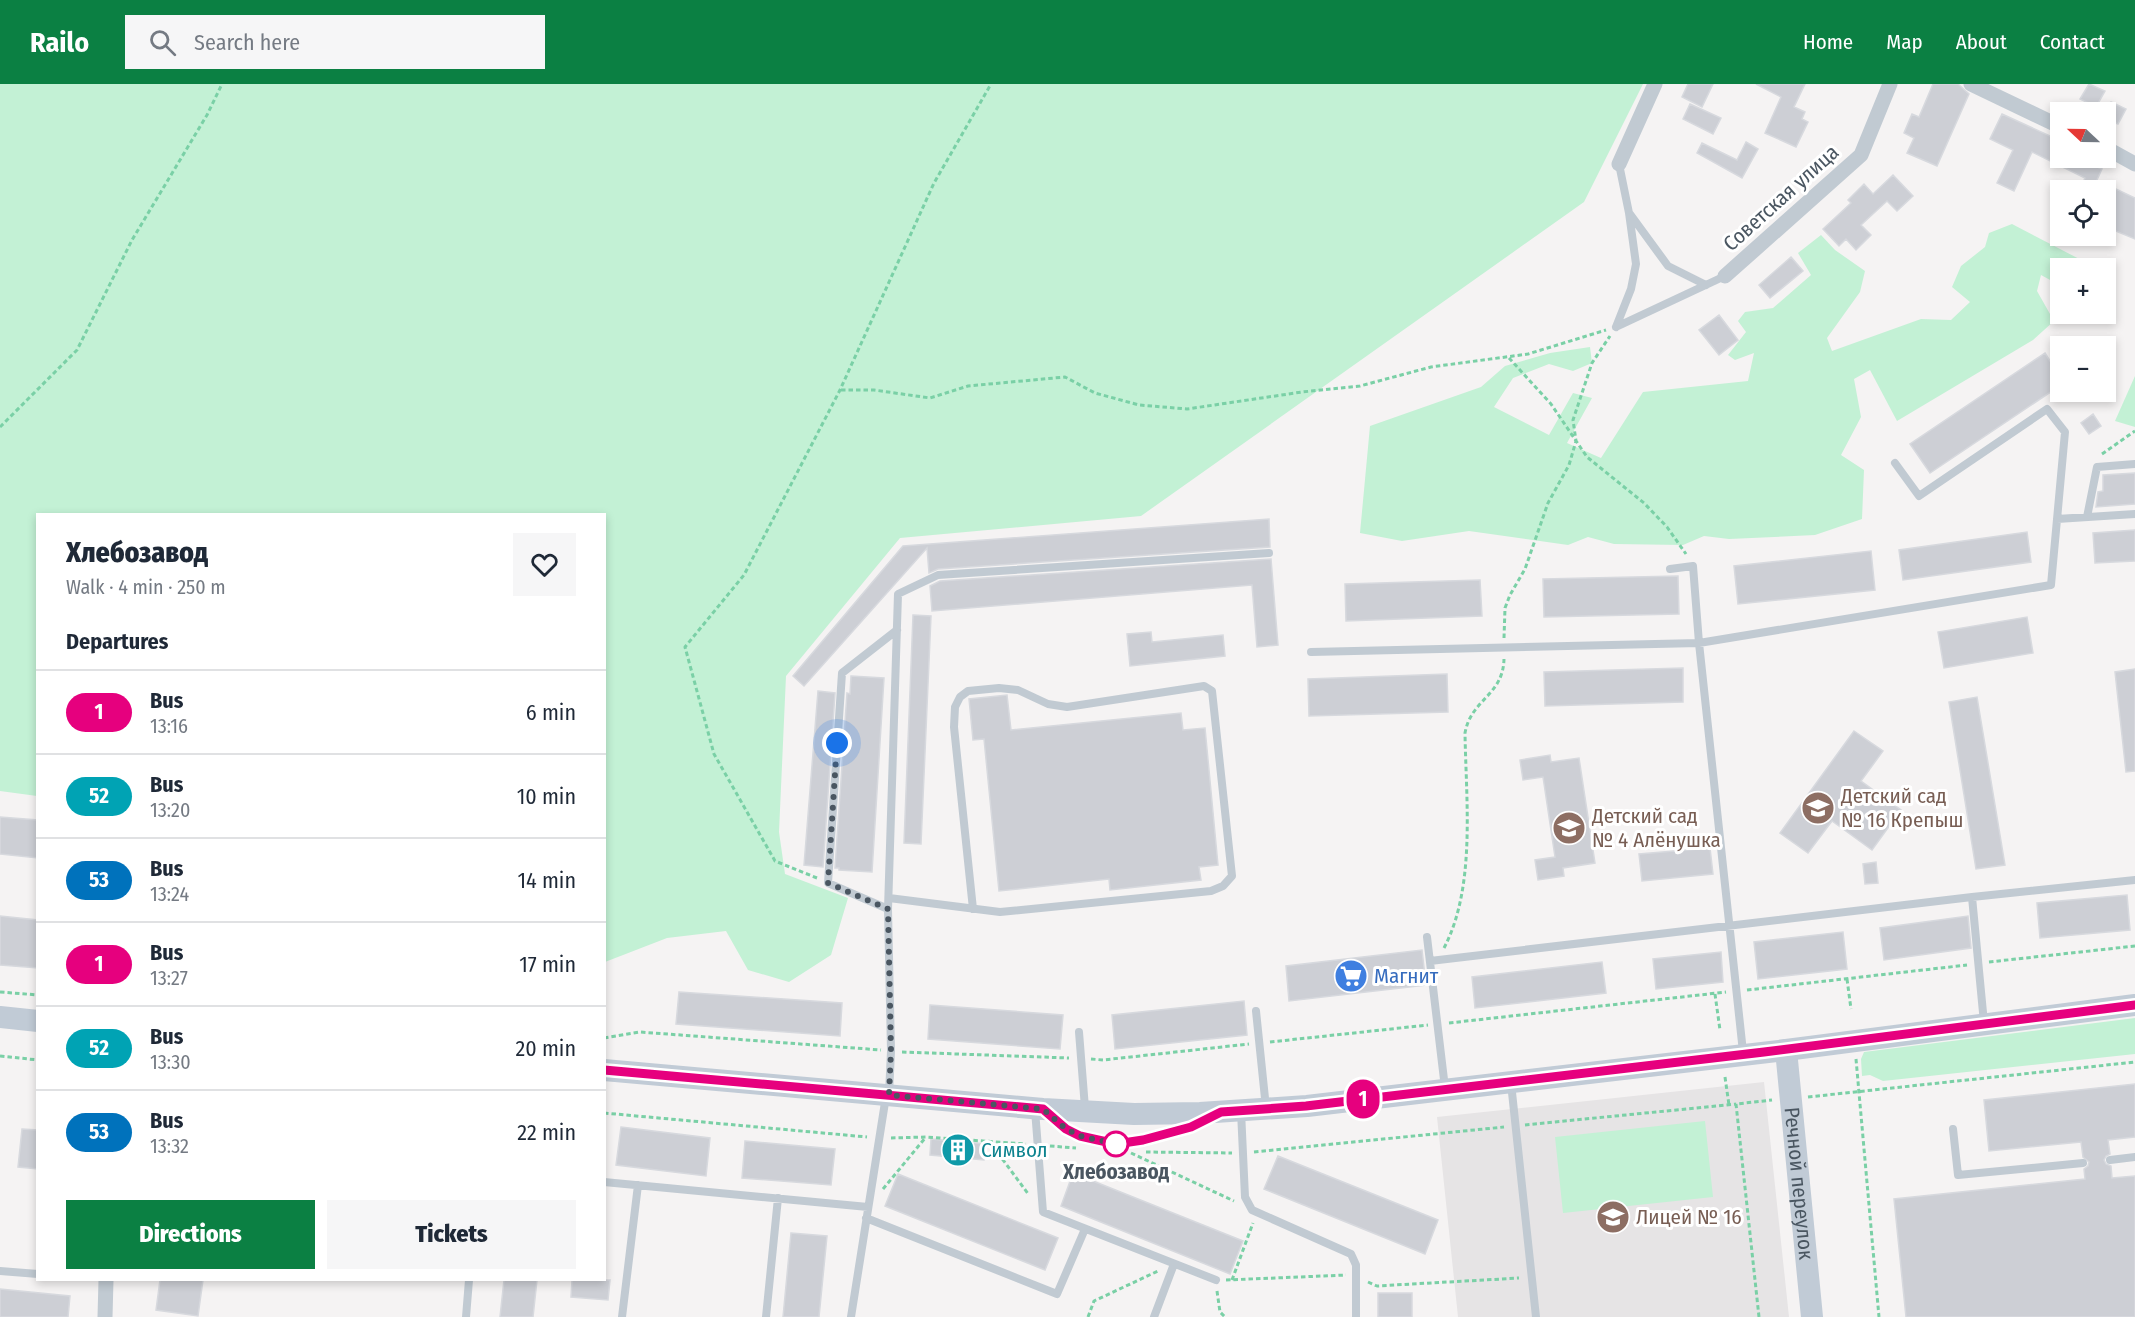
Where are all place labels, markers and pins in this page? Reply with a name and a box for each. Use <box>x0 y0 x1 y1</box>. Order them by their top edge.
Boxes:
place label: Детский сад № 16 Крепыш <box>1840 783 1963 833</box>
school or university icon: Детский сад № 16 Крепыш <box>1800 790 1836 826</box>
place label: Детский сад № 4 Алёнушка <box>1591 803 1721 853</box>
school or university icon: Детский сад № 4 Алёнушка <box>1551 810 1587 846</box>
supermarket icon: Магнит <box>1333 958 1369 994</box>
place label: Магнит <box>1374 963 1439 989</box>
marker: Хлебозавод <box>1103 1131 1129 1157</box>
building icon: Символ <box>940 1132 976 1168</box>
place label: Символ <box>981 1137 1048 1163</box>
place label: Хлебозавод <box>1062 1159 1169 1185</box>
school or university icon: Лицей № 16 <box>1595 1199 1631 1235</box>
place label: Лицей № 16 <box>1636 1204 1742 1230</box>

